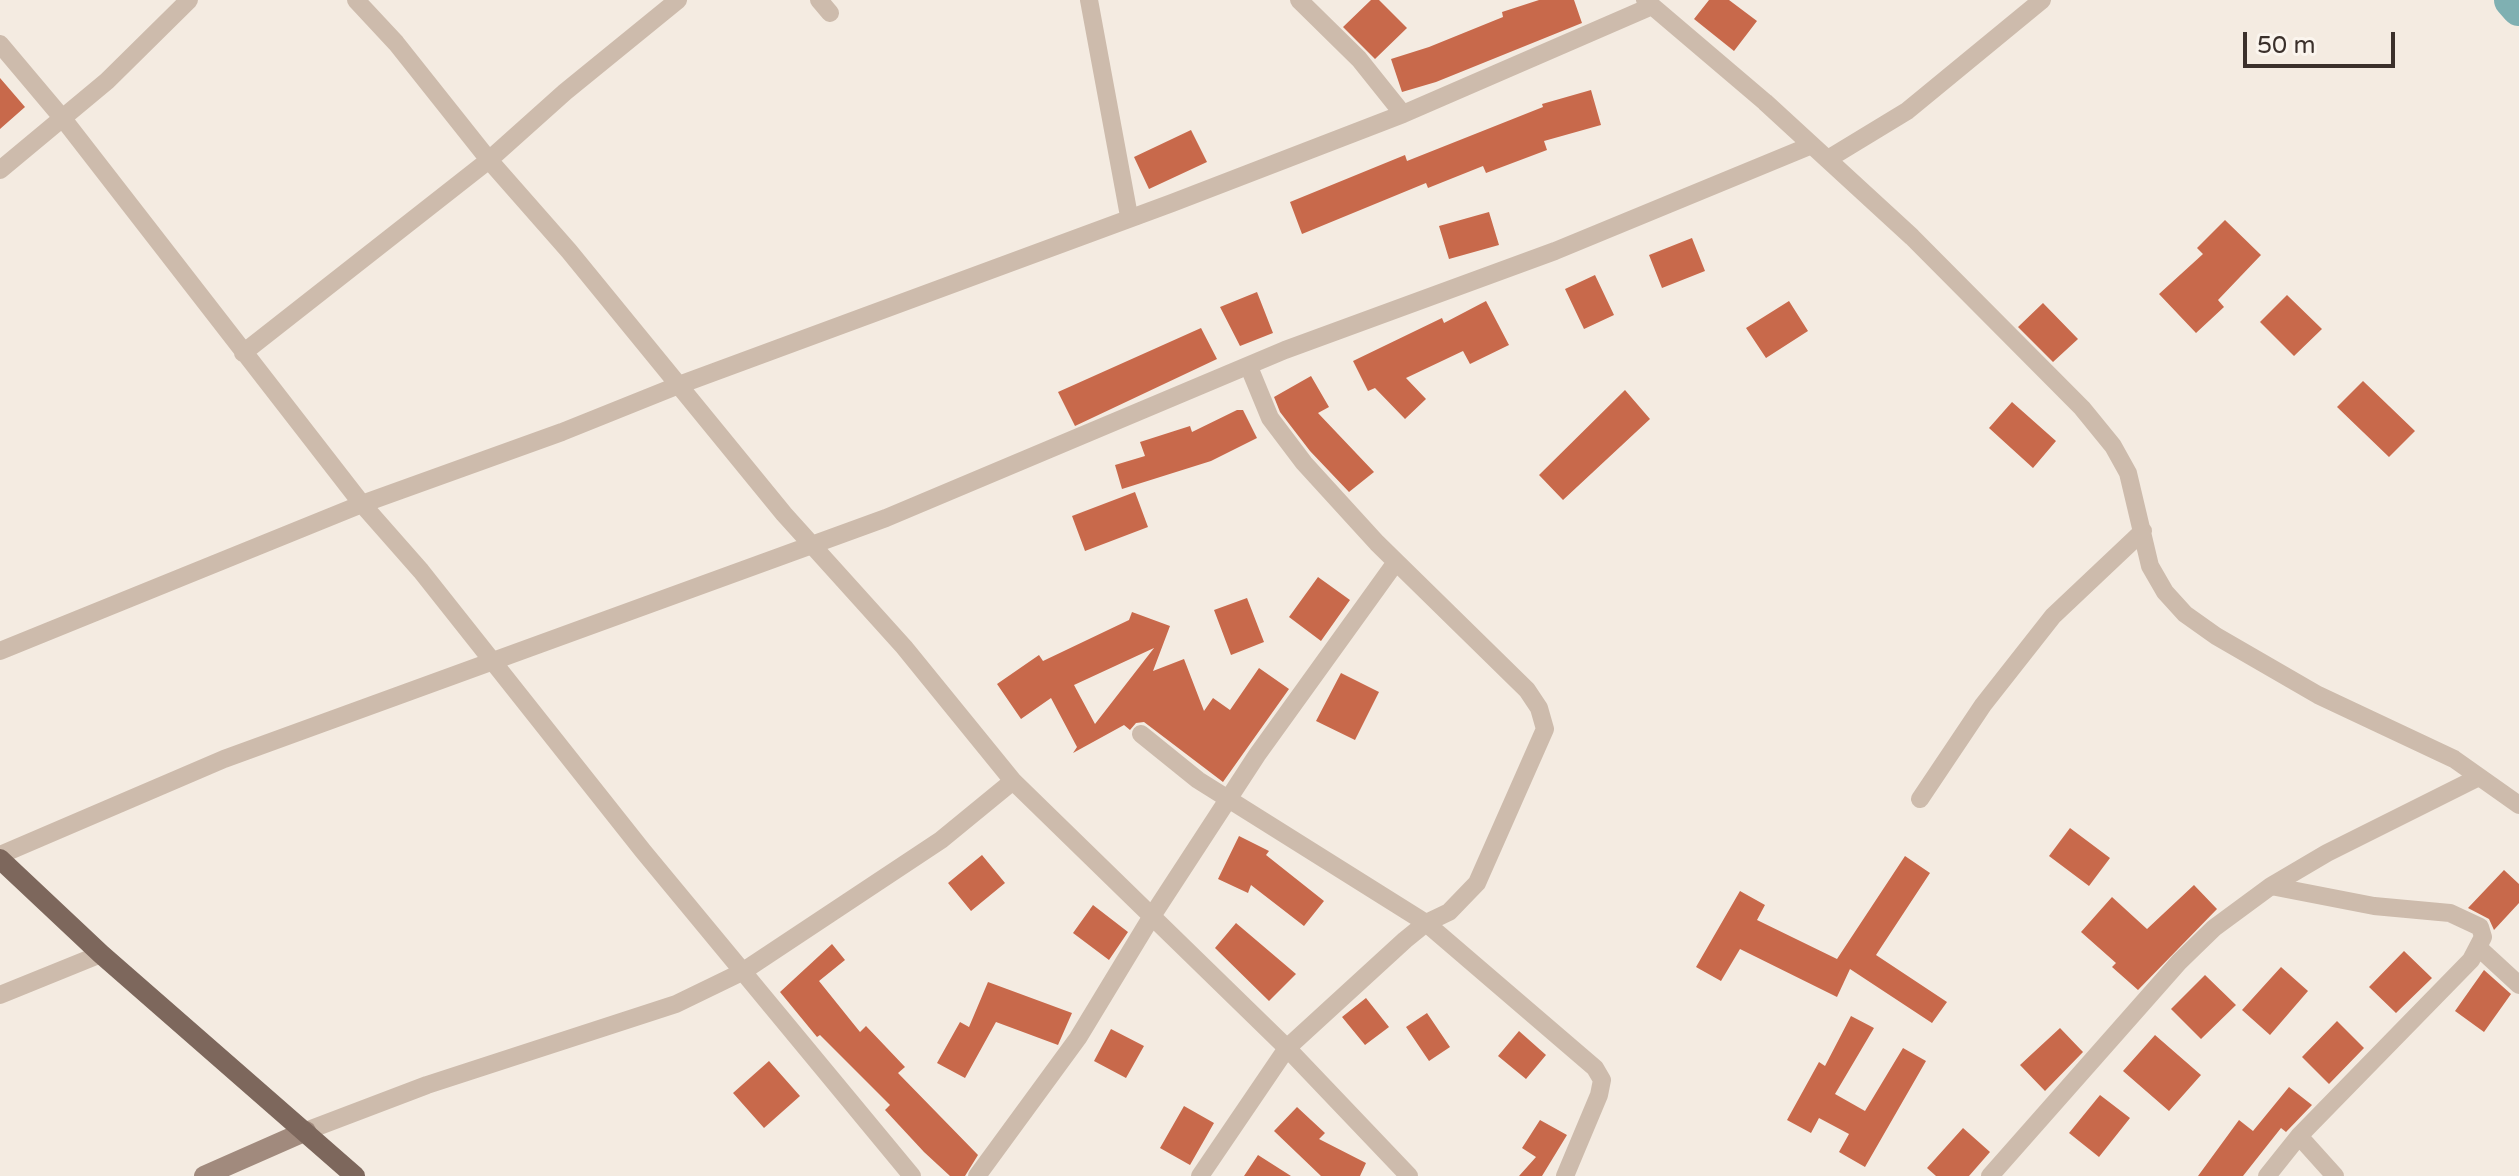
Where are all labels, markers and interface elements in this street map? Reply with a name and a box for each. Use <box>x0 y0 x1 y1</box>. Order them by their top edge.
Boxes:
scale bar <box>2247 16 2399 66</box>
text: 50 m <box>2257 31 2315 60</box>

